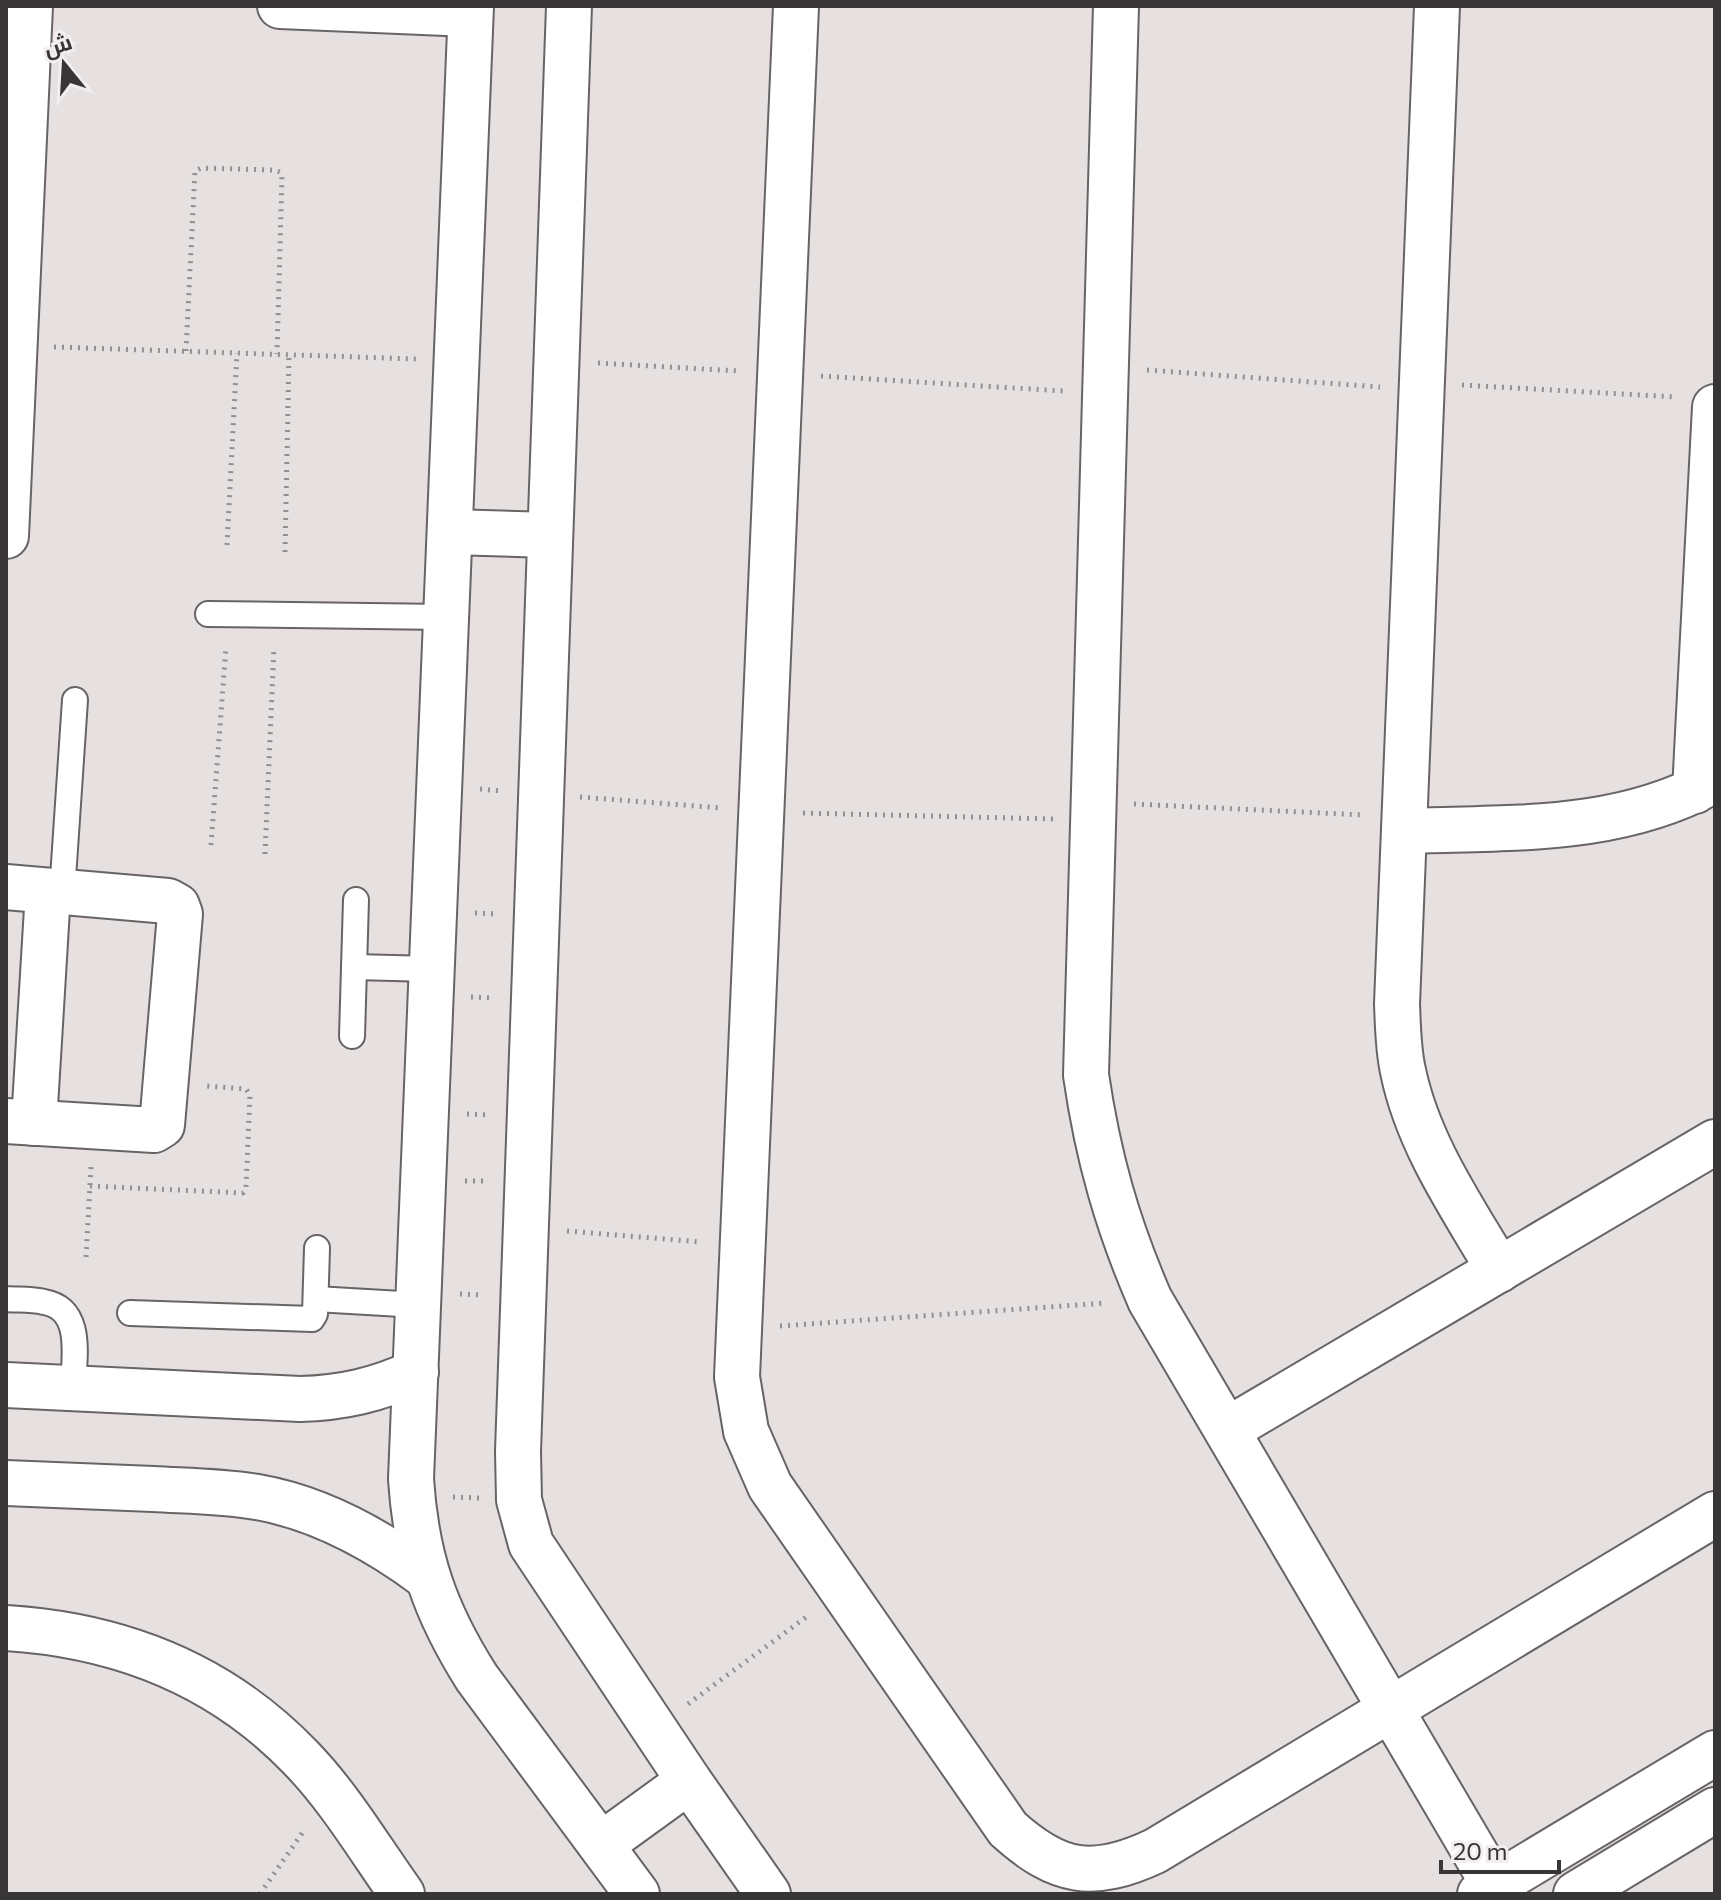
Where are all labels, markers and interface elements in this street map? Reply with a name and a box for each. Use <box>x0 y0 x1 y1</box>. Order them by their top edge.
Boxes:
north arrow <box>24 24 104 104</box>
text: ش <box>40 27 76 63</box>
scale bar <box>1441 1824 1559 1874</box>
text: 20 m <box>1453 1836 1507 1865</box>

